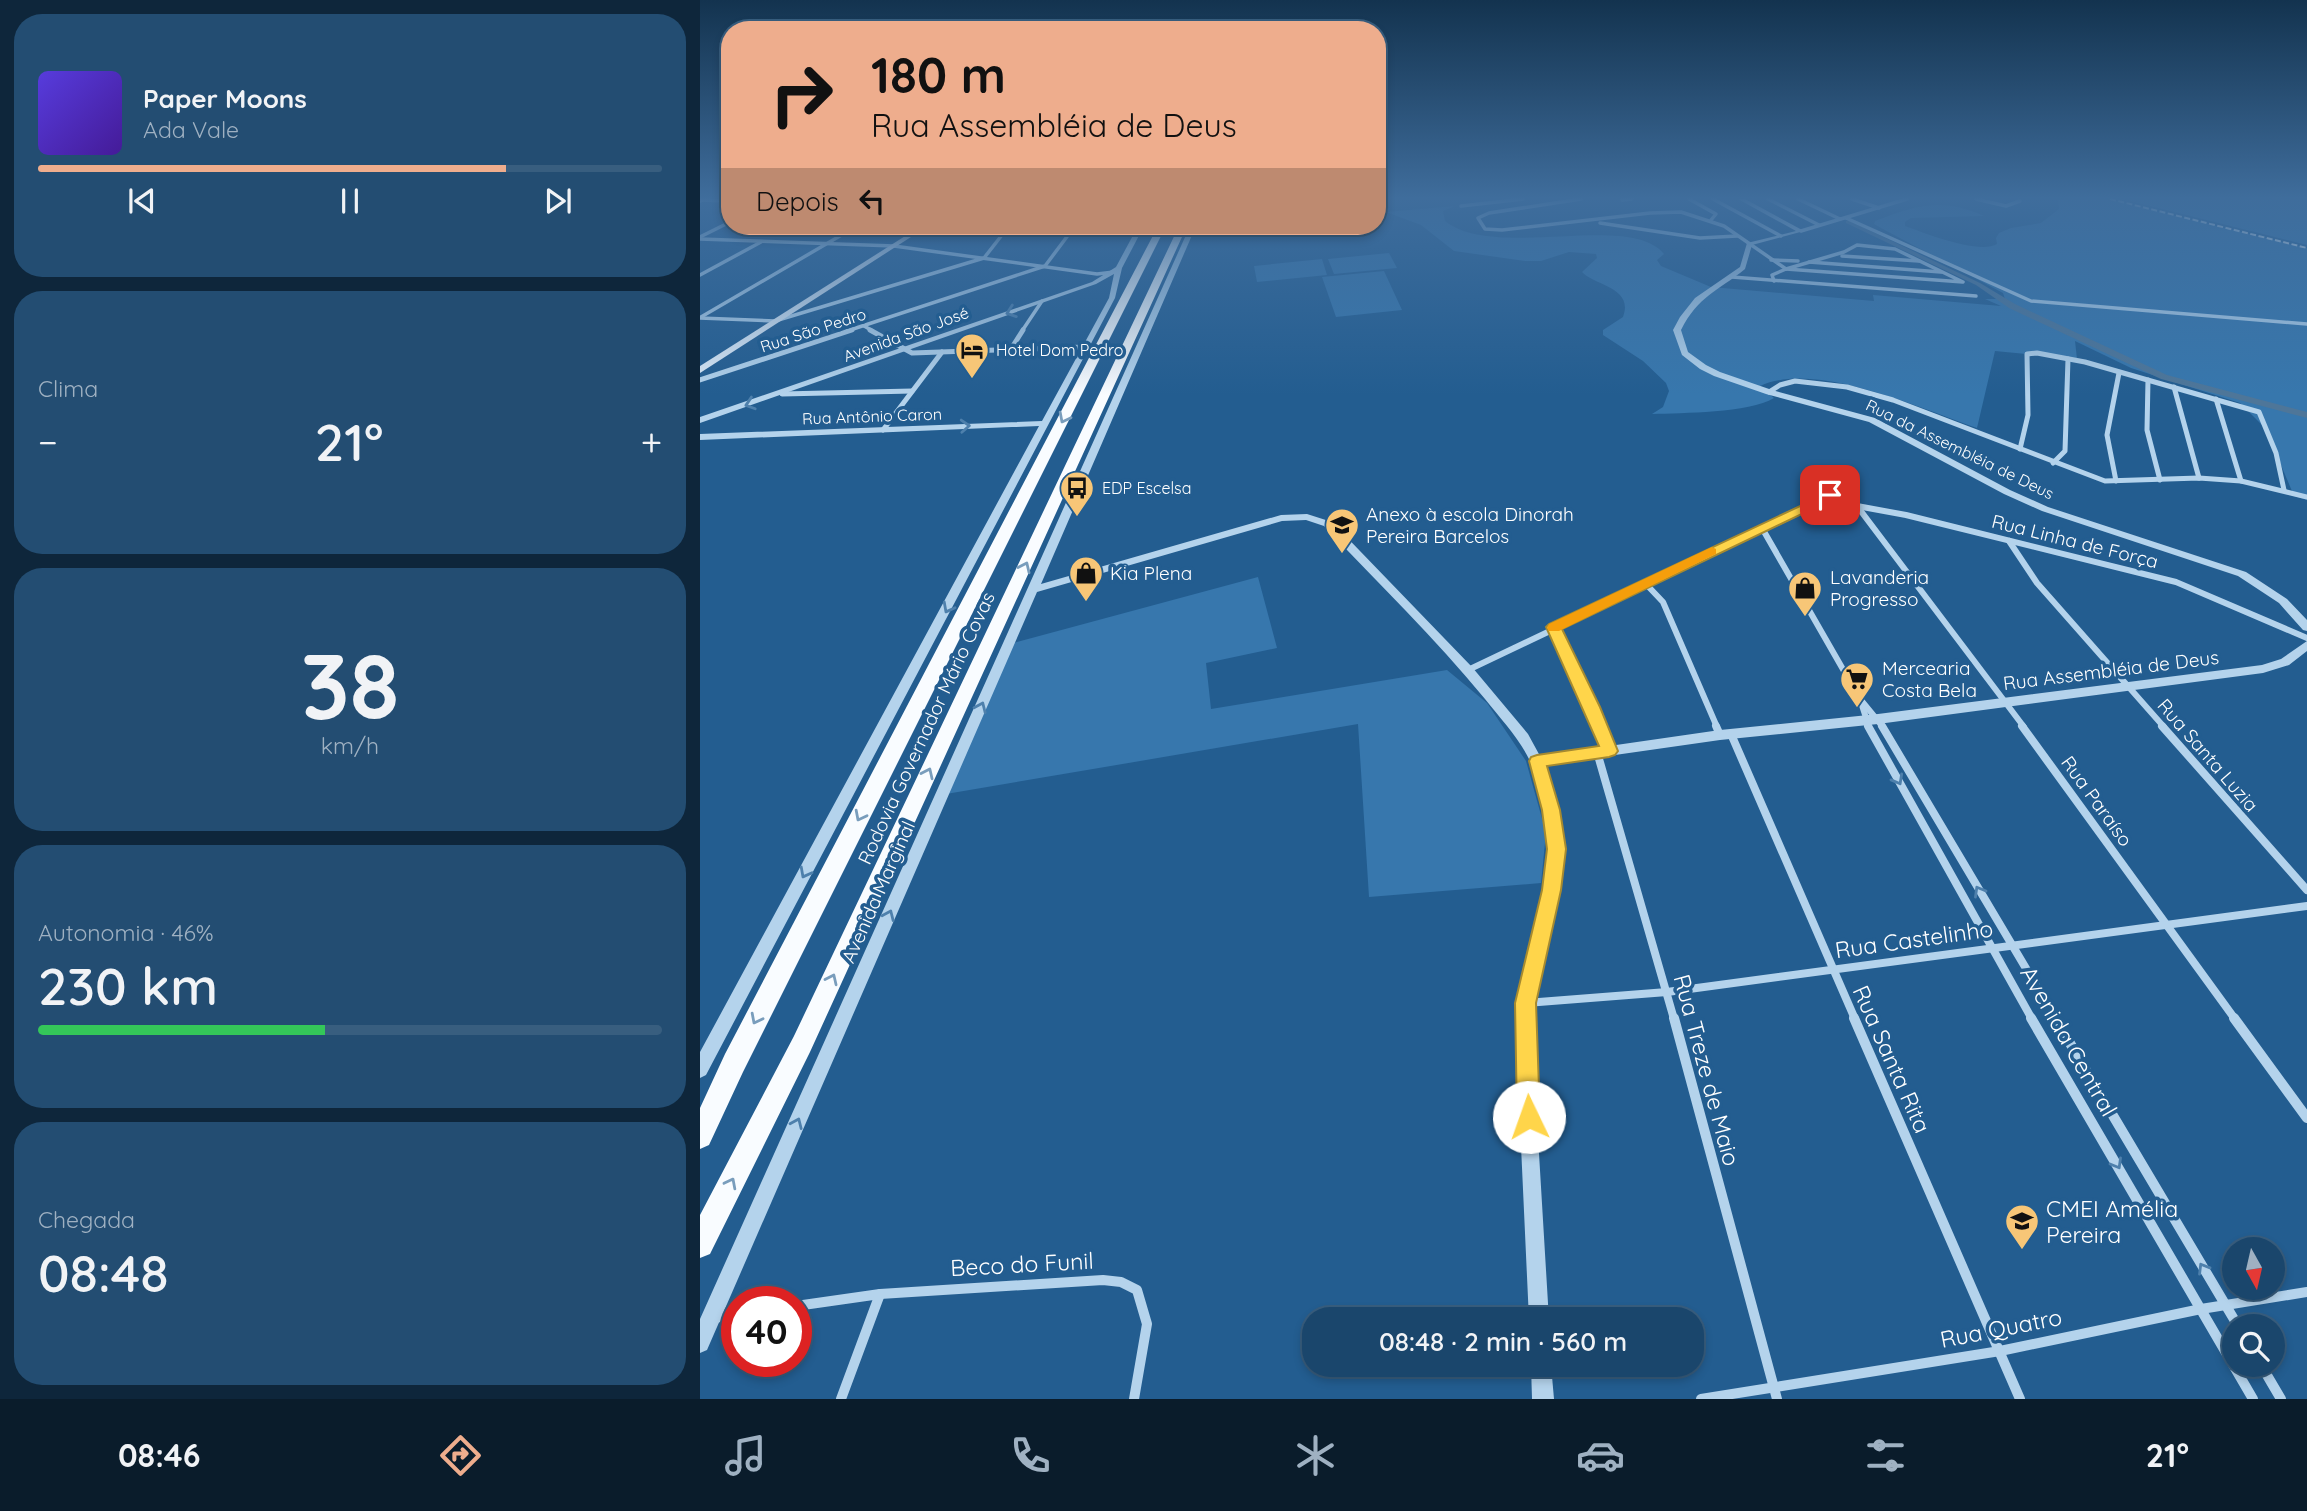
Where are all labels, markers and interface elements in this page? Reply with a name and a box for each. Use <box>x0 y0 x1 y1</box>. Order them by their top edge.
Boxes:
text: 180 m <box>871 44 1006 105</box>
icon: right <box>756 49 847 140</box>
text: Paper Moons <box>143 82 307 115</box>
text: Rua Assembléia de Deus <box>871 105 1237 145</box>
text: Ada Vale <box>143 115 239 144</box>
icon: previous <box>123 182 161 220</box>
icon: pause <box>331 182 369 220</box>
icon: next <box>539 182 577 220</box>
icon: left <box>853 182 891 220</box>
text: Depois <box>756 185 839 218</box>
street label: Avenida São José <box>841 302 971 366</box>
street label: Rua São Pedro <box>758 303 868 357</box>
one-way arrow <box>1005 304 1018 318</box>
hotel icon: Hotel Dom Pedro <box>953 331 991 380</box>
place label: Hotel Dom Pedro <box>996 340 1123 360</box>
text: Clima <box>38 374 98 403</box>
street label: Rua da Assembléia de Deus <box>1863 395 2057 503</box>
one-way arrow <box>744 396 757 410</box>
street label: Rua Antônio Caron <box>802 404 942 428</box>
text: 21° <box>315 409 383 474</box>
one-way arrow <box>1059 410 1073 423</box>
text: − <box>38 418 58 466</box>
text: + <box>641 418 662 466</box>
one-way arrow <box>960 418 971 433</box>
pin <box>1800 465 1860 525</box>
bus stop icon: EDP Escelsa <box>1058 469 1096 518</box>
icon: arrive <box>1811 476 1849 514</box>
place label: EDP Escelsa <box>1102 478 1191 498</box>
place label: Anexo à escola Dinorah Pereira Barcelos <box>1366 502 1574 548</box>
school or university icon: Anexo à escola Dinorah Pereira Barcelos <box>1323 506 1361 555</box>
street label: Rua Linha de Força <box>1989 509 2161 573</box>
shop icon: Kia Plena <box>1067 554 1105 603</box>
place label: Kia Plena <box>1110 561 1192 585</box>
one-way arrow <box>1016 562 1030 574</box>
place label: Lavanderia Progresso <box>1830 565 1929 611</box>
shop icon: Lavanderia Progresso <box>1786 569 1824 618</box>
street label: Rodovia Governador Mário Covas <box>852 588 1000 868</box>
one-way arrow <box>943 601 956 613</box>
text: 38 <box>301 628 399 742</box>
street label: Rua Assembléia de Deus <box>2002 645 2220 695</box>
place label: Mercearia Costa Bela <box>1882 656 1977 702</box>
supermarket icon: Mercearia Costa Bela <box>1838 660 1876 709</box>
street label: Rua Santa Luzia <box>2152 694 2264 816</box>
one-way arrow <box>973 702 987 714</box>
text: km/h <box>321 731 379 760</box>
street label: Rua Paraíso <box>2056 751 2138 851</box>
one-way arrow <box>920 768 934 780</box>
one-way arrow <box>1890 773 1903 786</box>
one-way arrow <box>855 809 869 821</box>
street label: Avenida Marginal <box>836 817 920 967</box>
one-way arrow <box>800 866 814 878</box>
one-way arrow <box>1975 886 1988 899</box>
one-way arrow <box>881 910 895 922</box>
street label: Rua Castelinho <box>1833 914 1995 964</box>
text: Autonomia · 46% <box>38 918 214 947</box>
text: 230 km <box>38 953 218 1018</box>
street label: Avenida Central <box>2014 961 2124 1121</box>
street label: Rua Treze de Maio <box>1667 971 1747 1169</box>
one-way arrow <box>824 974 838 987</box>
street label: Rua Santa Rita <box>1846 981 1938 1137</box>
one-way arrow <box>751 1012 765 1024</box>
position arrow <box>1492 1080 1566 1154</box>
one-way arrow <box>789 1118 803 1131</box>
one-way arrow <box>2108 1156 2121 1169</box>
one-way arrow <box>723 1178 737 1190</box>
place label: CMEI Amélia Pereira <box>2046 1194 2178 1249</box>
school or university icon: CMEI Amélia Pereira <box>2003 1202 2041 1251</box>
text: Chegada <box>38 1205 135 1234</box>
north arrow <box>2222 1237 2286 1300</box>
map controls <box>2222 1237 2285 1377</box>
text: 08:48 <box>38 1240 169 1305</box>
street label: Beco do Funil <box>950 1246 1094 1282</box>
one-way arrow <box>2198 1262 2211 1275</box>
speed limit sign: 40 <box>721 1286 812 1377</box>
street label: Rua Quatro <box>1938 1302 2064 1354</box>
button: search <box>2222 1314 2285 1377</box>
text: 08:48 · 2 min · 560 m <box>1379 1325 1627 1358</box>
icon: directions <box>436 1431 485 1480</box>
icon: music <box>721 1431 770 1480</box>
icon: phone <box>1006 1431 1055 1480</box>
icon: climate <box>1291 1431 1340 1480</box>
icon: car <box>1576 1431 1625 1480</box>
icon: filters <box>1861 1431 1910 1480</box>
text: 08:46 <box>118 1435 200 1475</box>
text: 21° <box>2146 1435 2189 1475</box>

